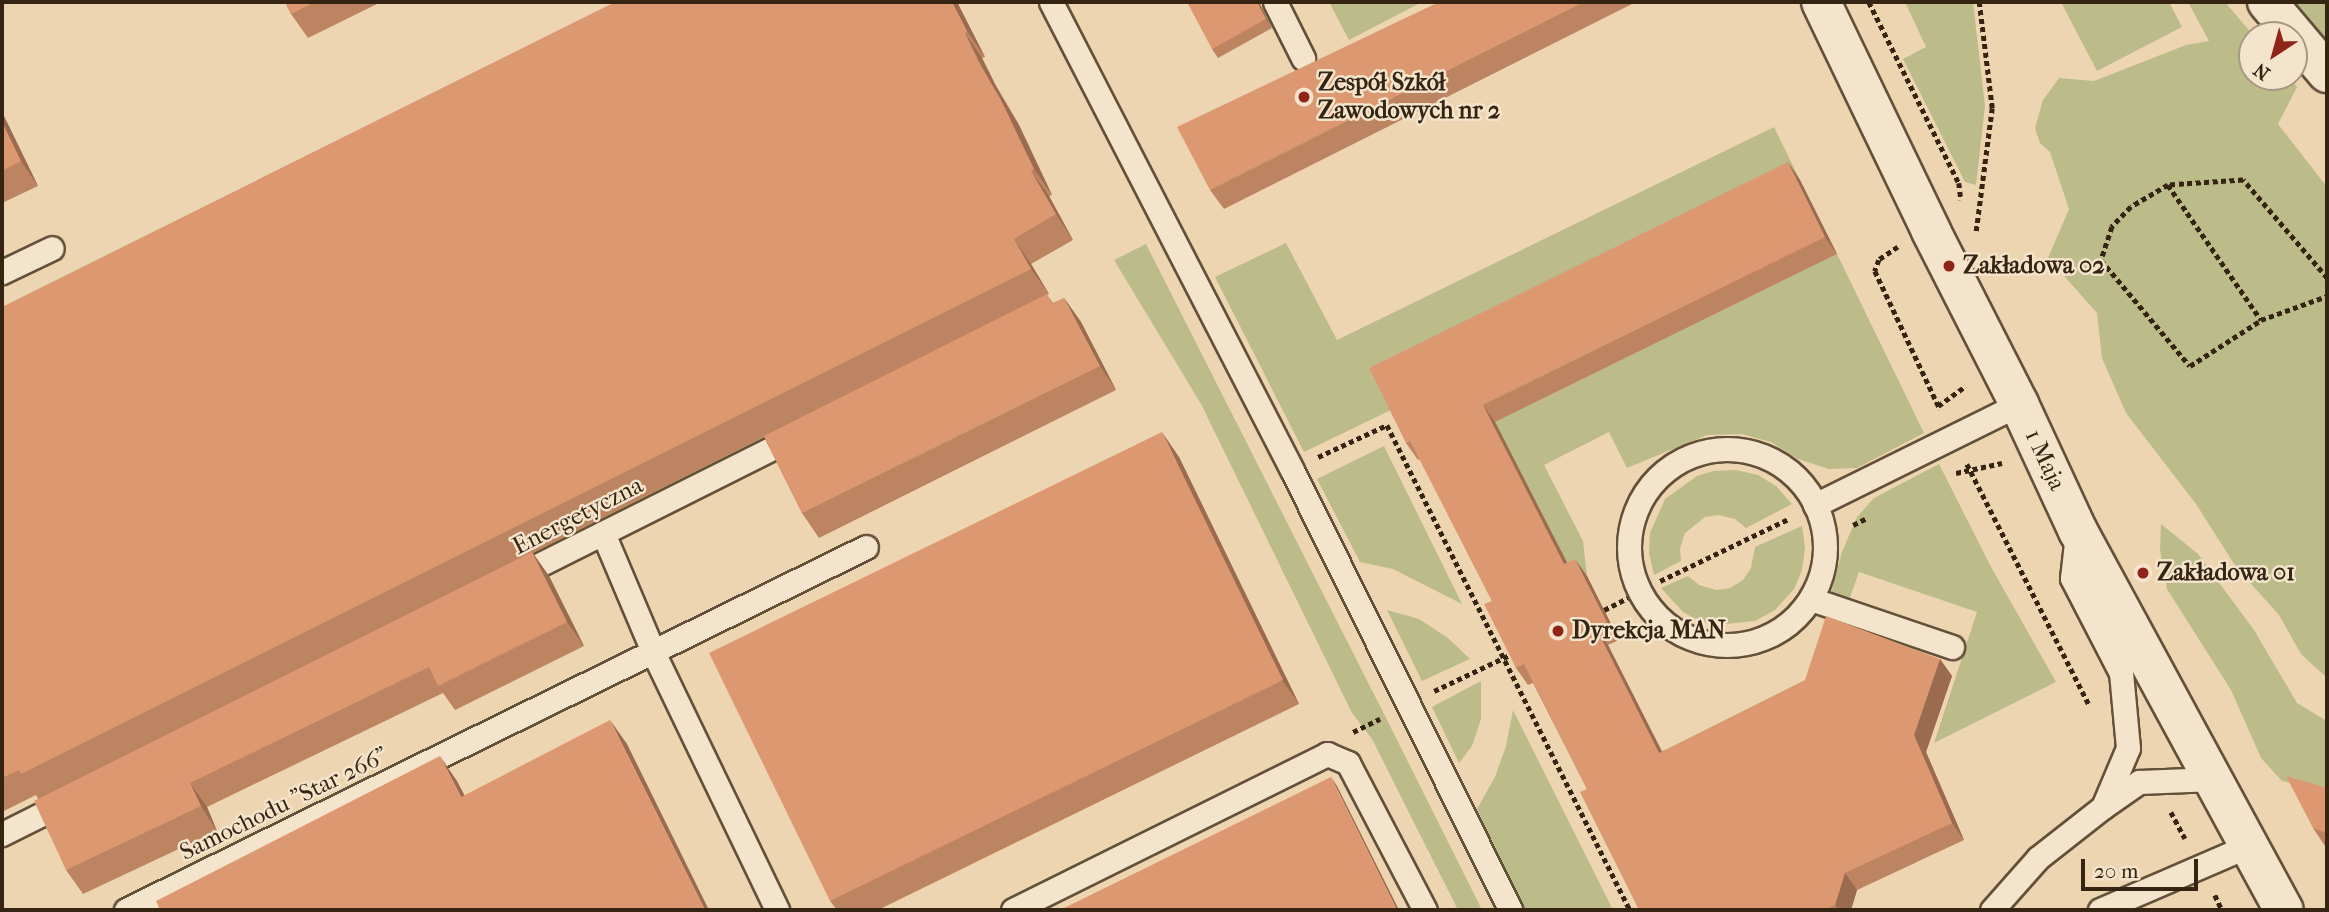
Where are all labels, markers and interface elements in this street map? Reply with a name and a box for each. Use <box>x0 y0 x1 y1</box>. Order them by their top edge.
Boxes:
north arrow <box>2238 21 2308 91</box>
text: N <box>2250 58 2274 85</box>
place label: Zespół Szkół Zawodowych nr 2 <box>1318 69 1500 125</box>
marker: Zespół Szkół Zawodowych nr 2 <box>1296 89 1312 105</box>
place label: Zakładowa 02 <box>1963 252 2105 280</box>
marker: Zakładowa 02 <box>1941 258 1957 274</box>
street label: 1 Maja <box>2018 425 2072 495</box>
street label: Energetyczna <box>508 471 648 561</box>
place label: Zakładowa 01 <box>2157 559 2295 587</box>
marker: Zakładowa 01 <box>2135 565 2151 581</box>
place label: Dyrekcja MAN <box>1572 617 1726 645</box>
marker: Dyrekcja MAN <box>1550 623 1566 639</box>
street label: Samochodu "Star 266" <box>175 741 393 867</box>
scale bar <box>2084 846 2201 890</box>
text: 20 m <box>2094 859 2138 883</box>

